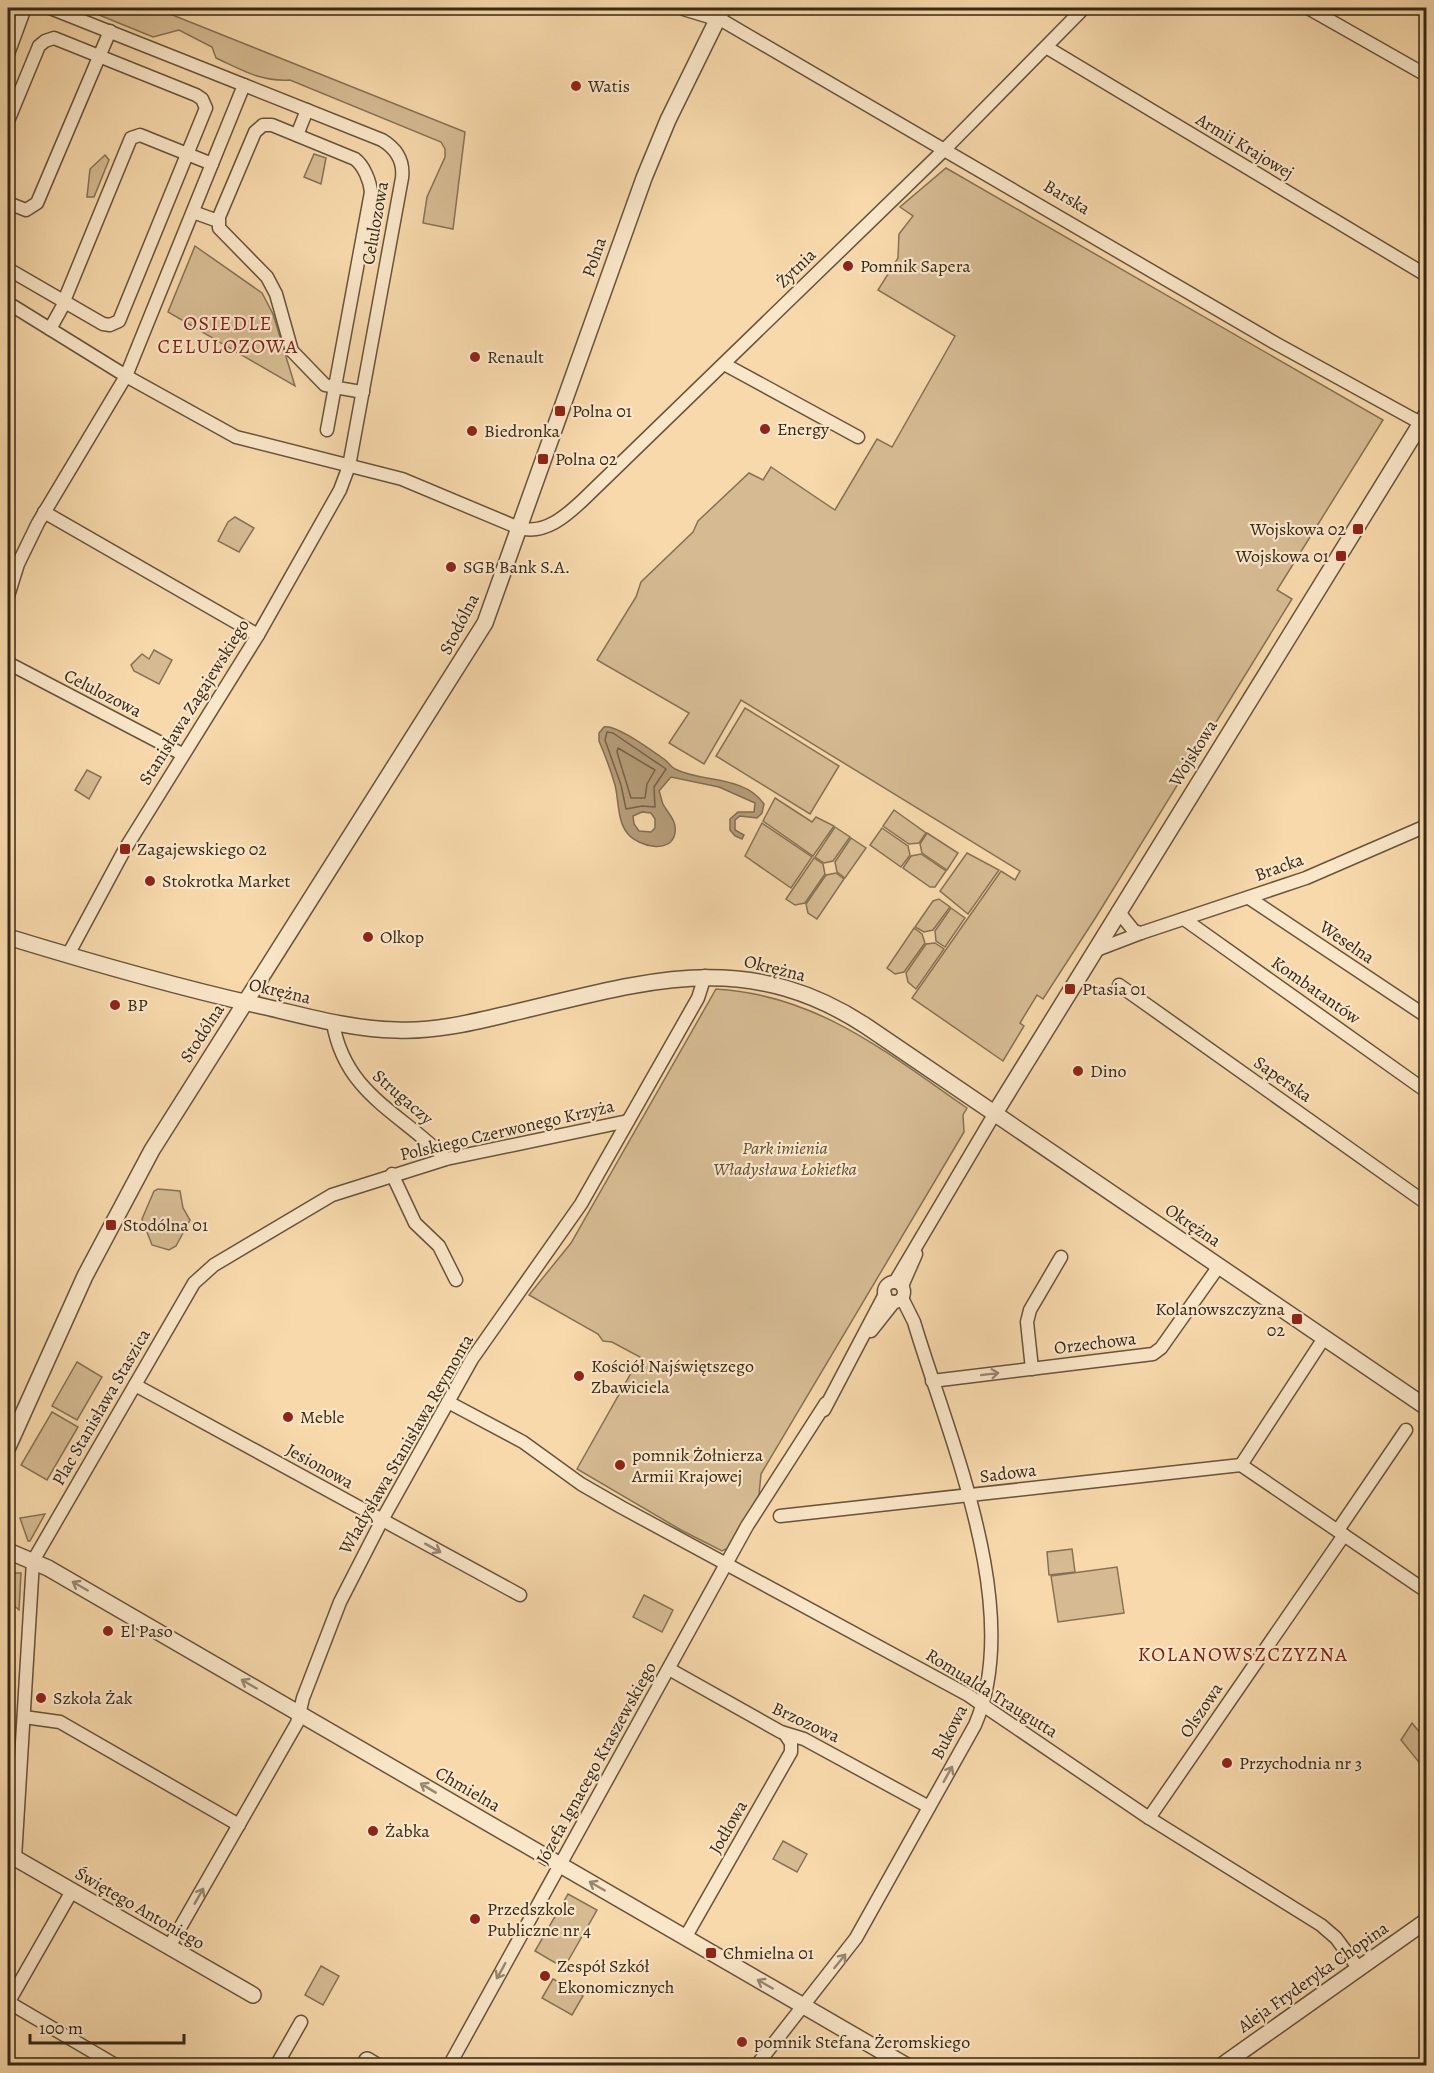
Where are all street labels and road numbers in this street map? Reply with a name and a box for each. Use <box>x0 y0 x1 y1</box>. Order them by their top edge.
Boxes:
street label: Armii Krajowej <box>1191 107 1298 185</box>
street label: Barska <box>1039 174 1095 221</box>
street label: Celulozowa <box>356 179 394 267</box>
street label: Polna <box>576 233 612 280</box>
street label: Żytnia <box>771 243 822 293</box>
street label: Stodólna <box>433 589 485 659</box>
street label: Stanisława Zagajewskiego <box>133 614 255 790</box>
street label: Celulozowa <box>60 663 146 723</box>
street label: Wojskowa <box>1163 715 1223 792</box>
street label: Bracka <box>1251 847 1307 887</box>
street label: Weselna <box>1314 914 1380 969</box>
street label: Okrężna <box>742 949 809 987</box>
street label: Kombatantów <box>1267 950 1366 1030</box>
street label: Okrężna <box>247 972 314 1010</box>
street label: Stodólna <box>174 998 230 1067</box>
street label: Saperska <box>1249 1050 1318 1108</box>
street label: Strugaczy <box>367 1064 439 1131</box>
street label: Polskiego Czerwonego Krzyża <box>397 1093 617 1166</box>
street label: Okrężna <box>1160 1198 1226 1253</box>
street label: Plac Stanisława Staszica <box>46 1324 156 1490</box>
street label: Orzechowa <box>1053 1326 1138 1360</box>
street label: Władysława Stanisława Reymonta <box>333 1329 479 1559</box>
street label: Jesionowa <box>282 1438 359 1495</box>
street label: Sadowa <box>978 1458 1038 1488</box>
street label: Romualda Traugutta <box>921 1643 1063 1744</box>
street label: Józefa Ignacego Kraszewskiego <box>530 1657 662 1869</box>
street label: Olszowa <box>1174 1677 1229 1742</box>
street label: Brzozowa <box>768 1696 844 1748</box>
street label: Bukowa <box>925 1700 973 1764</box>
street label: Chmielna <box>431 1761 506 1818</box>
street label: Jodłowa <box>703 1795 753 1858</box>
street label: Świętego Antoniego <box>71 1861 209 1955</box>
street label: Aleja Fryderyka Chopina <box>1232 1916 1394 2039</box>

